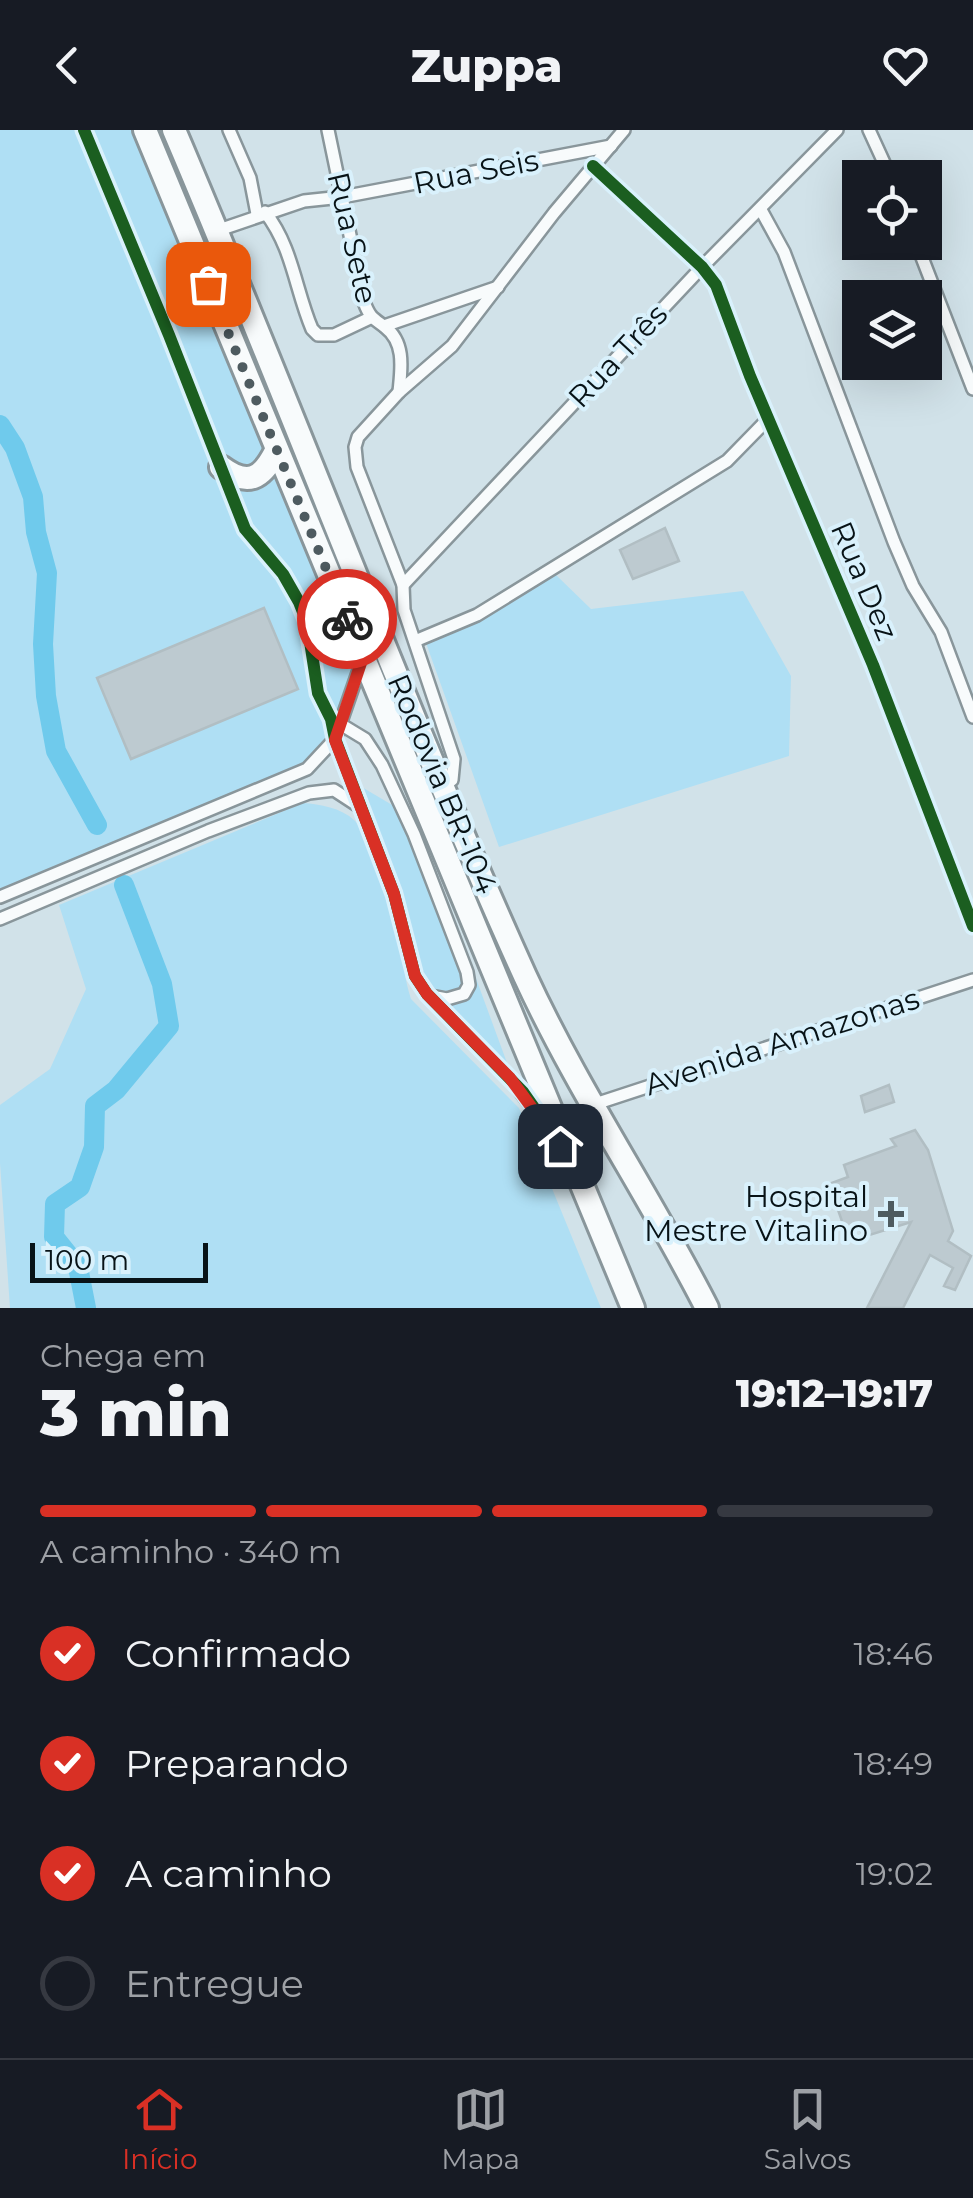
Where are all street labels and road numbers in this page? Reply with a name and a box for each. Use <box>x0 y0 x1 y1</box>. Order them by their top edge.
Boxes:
street label: Rua Seis <box>410 141 542 202</box>
street label: Rua Sete <box>319 169 386 307</box>
street label: Rua Três <box>560 296 675 415</box>
street label: Rua Dez <box>823 516 906 646</box>
street label: Rodovia BR-104 <box>380 668 505 899</box>
street label: Avenida Amazonas <box>640 980 924 1103</box>

